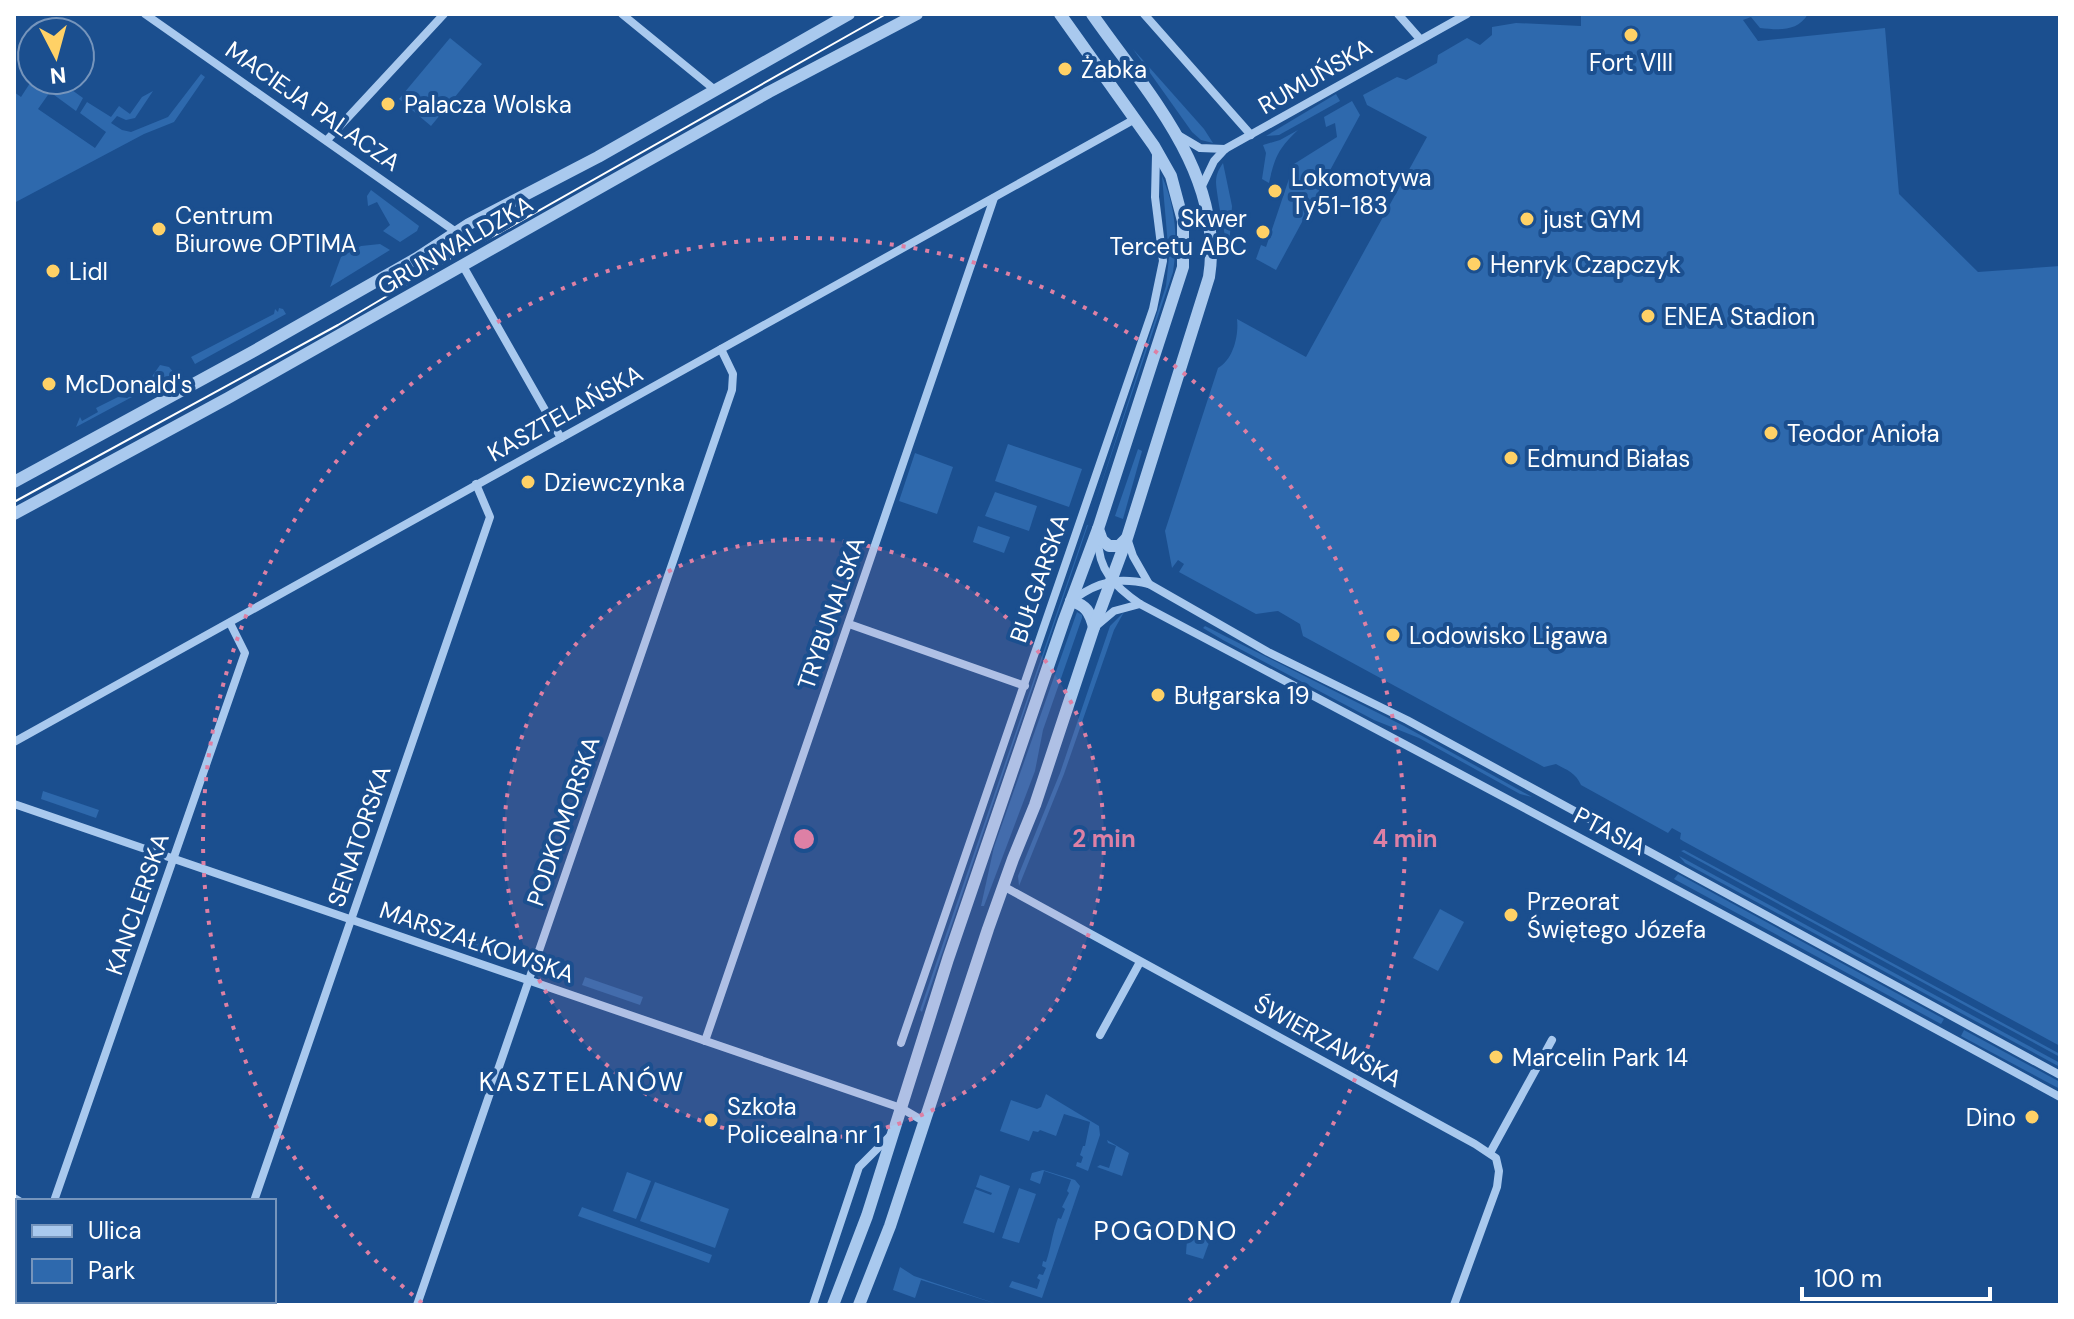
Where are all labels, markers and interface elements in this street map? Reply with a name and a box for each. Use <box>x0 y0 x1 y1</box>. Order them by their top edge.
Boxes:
north arrow <box>16 16 96 96</box>
marker: Fort VIII <box>1622 26 1640 44</box>
street label: RUMUŃSKA <box>1253 31 1378 121</box>
street label: MACIEJA PALACZA <box>219 34 407 178</box>
place label: Fort VIII <box>1589 47 1673 78</box>
place label: Żabka <box>1081 54 1147 85</box>
text: N <box>49 60 68 91</box>
marker: Żabka <box>1056 60 1074 78</box>
place label: Palacza Wolska <box>404 89 572 120</box>
marker: Palacza Wolska <box>379 95 397 113</box>
place label: Lokomotywa Ty51-183 <box>1291 162 1432 221</box>
marker: Lokomotywa Ty51-183 <box>1266 182 1284 200</box>
street label: GRUNWALDZKA <box>372 188 538 302</box>
place label: Centrum Biurowe OPTIMA <box>175 200 357 259</box>
place label: Skwer Tercetu ABC <box>1110 203 1247 262</box>
place label: just GYM <box>1542 204 1641 235</box>
marker: just GYM <box>1518 210 1536 228</box>
marker: Centrum Biurowe OPTIMA <box>150 220 168 238</box>
marker: Skwer Tercetu ABC <box>1254 223 1272 241</box>
place label: Henryk Czapczyk <box>1490 249 1681 280</box>
marker: Henryk Czapczyk <box>1465 255 1483 273</box>
place label: Lidl <box>69 256 108 287</box>
marker: Lidl <box>44 262 62 280</box>
place label: ENEA Stadion <box>1664 301 1815 332</box>
marker: ENEA Stadion <box>1639 307 1657 325</box>
street label: KASZTELAŃSKA <box>482 357 648 468</box>
place label: McDonald's <box>65 369 193 400</box>
marker: McDonald's <box>40 375 58 393</box>
place label: Teodor Anioła <box>1787 418 1940 449</box>
marker: Teodor Anioła <box>1762 424 1780 442</box>
place label: Edmund Białas <box>1527 443 1690 474</box>
marker: Edmund Białas <box>1502 449 1520 467</box>
place label: Dziewczynka <box>544 467 685 498</box>
marker: Dziewczynka <box>519 473 537 491</box>
street label: BUŁGARSKA <box>1003 509 1076 646</box>
street label: TRYBUNALSKA <box>790 533 872 693</box>
place label: Lodowisko Ligawa <box>1409 620 1608 651</box>
marker: Lodowisko Ligawa <box>1384 626 1402 644</box>
place label: Bułgarska 19 <box>1174 680 1310 711</box>
marker: Bułgarska 19 <box>1149 686 1167 704</box>
street label: PODKOMORSKA <box>519 732 607 910</box>
street label: SENATORSKA <box>320 761 398 911</box>
street label: PTASIA <box>1569 800 1651 862</box>
text: 2 min <box>1072 823 1136 854</box>
text: 4 min <box>1372 823 1438 854</box>
centre of rings <box>790 825 818 853</box>
street label: KANCLERSKA <box>98 829 176 979</box>
place label: Przeorat Świętego Józefa <box>1527 886 1706 945</box>
street label: MARSZAŁKOWSKA <box>375 894 579 990</box>
marker: Przeorat Świętego Józefa <box>1502 906 1520 924</box>
street label: ŚWIERZAWSKA <box>1249 988 1407 1094</box>
place label: Marcelin Park 14 <box>1512 1042 1688 1073</box>
marker: Marcelin Park 14 <box>1487 1048 1505 1066</box>
district label: KASZTELANÓW <box>479 1065 685 1099</box>
place label: Szkoła Policealna nr 1 <box>727 1091 881 1150</box>
place label: Dino <box>1966 1102 2016 1133</box>
marker: Dino <box>2023 1108 2041 1126</box>
marker: Szkoła Policealna nr 1 <box>702 1111 720 1129</box>
legend <box>16 1199 276 1303</box>
district label: POGODNO <box>1093 1214 1239 1248</box>
text: Ulica <box>88 1215 142 1246</box>
scale bar <box>1802 1251 1990 1301</box>
text: Park <box>88 1255 135 1286</box>
text: 100 m <box>1814 1263 1882 1294</box>

